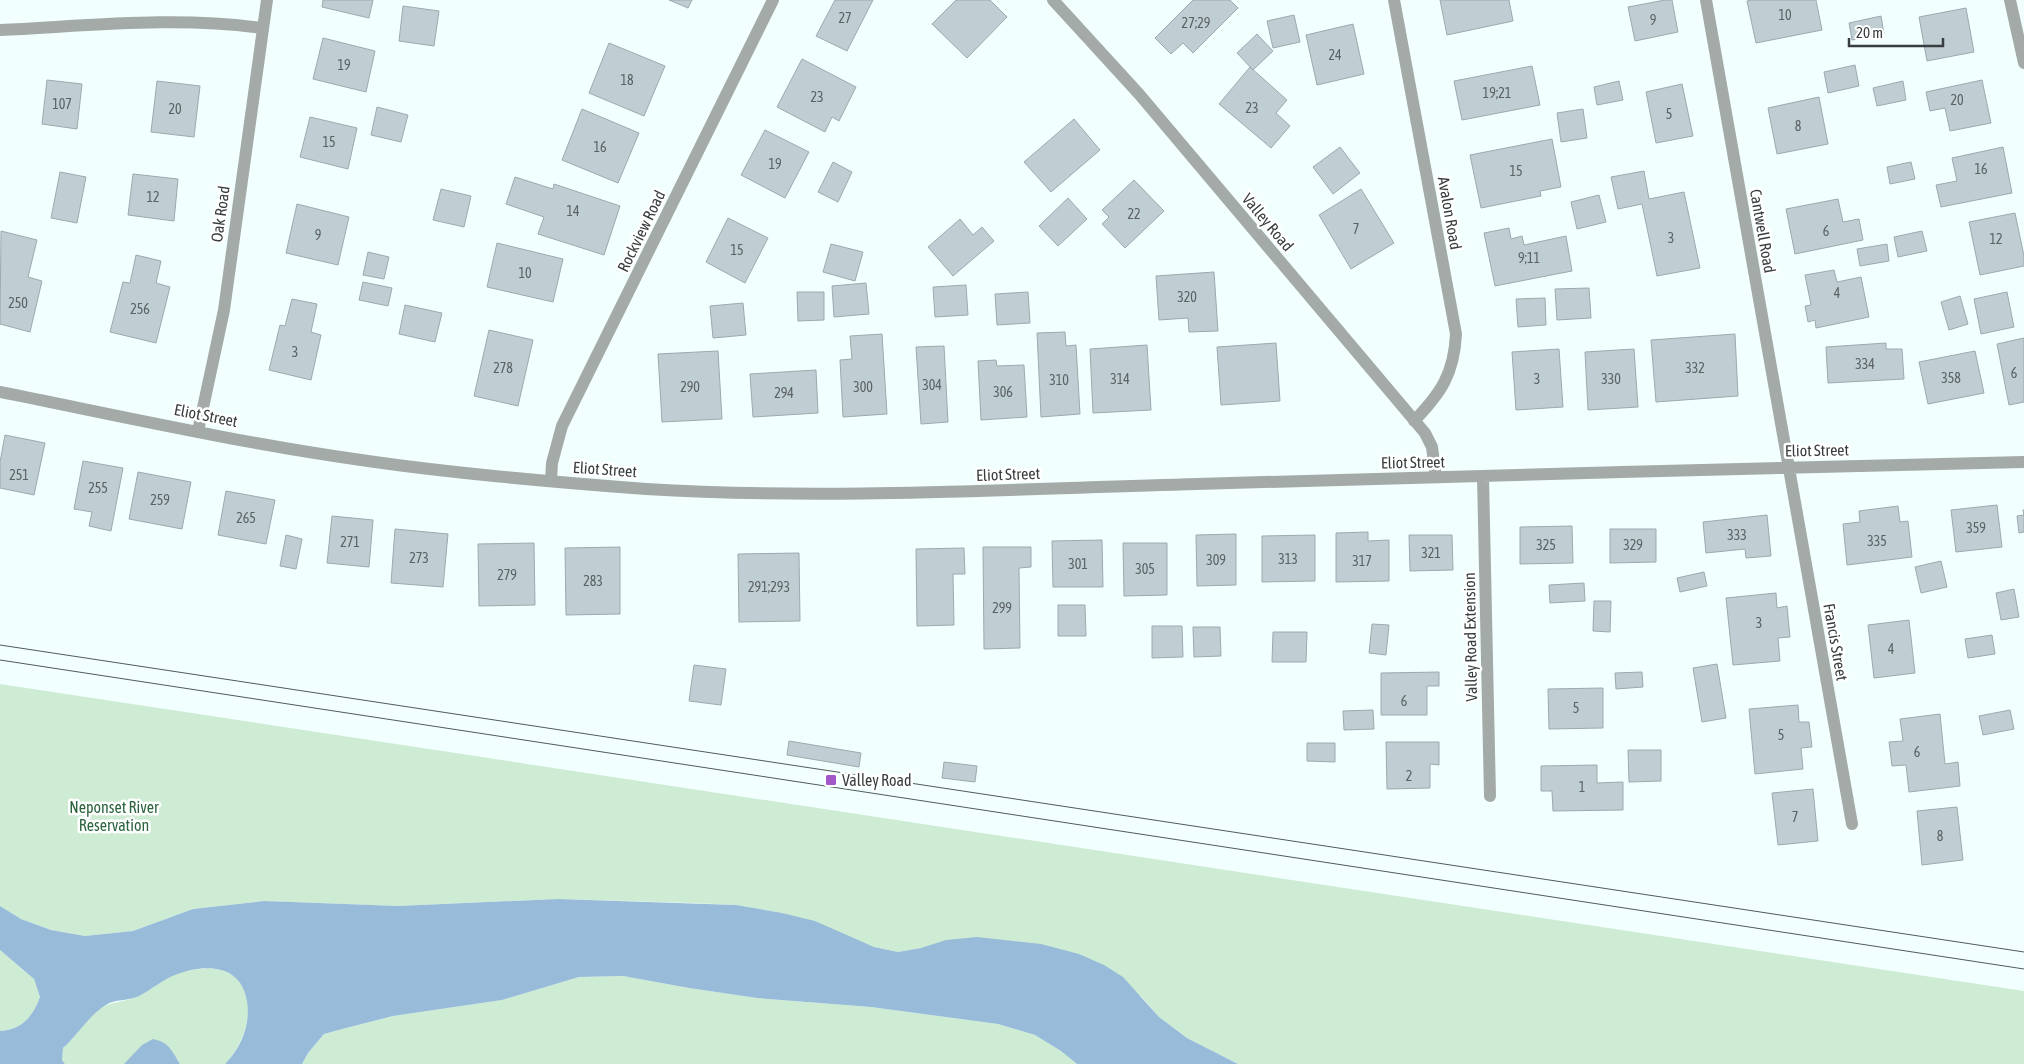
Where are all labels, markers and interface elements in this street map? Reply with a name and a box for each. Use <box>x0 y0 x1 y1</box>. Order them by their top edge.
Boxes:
house number: 10 <box>1778 7 1792 23</box>
house number: 27 <box>838 10 852 26</box>
house number: 9 <box>1650 12 1656 28</box>
house number: 27;29 <box>1182 15 1210 31</box>
scale bar <box>1849 15 1943 47</box>
text: 20 m <box>1856 24 1883 41</box>
house number: 24 <box>1328 47 1342 63</box>
house number: 19 <box>337 57 351 73</box>
house number: 18 <box>620 72 634 88</box>
house number: 19;21 <box>1483 85 1511 101</box>
house number: 23 <box>810 89 824 105</box>
house number: 20 <box>1950 92 1964 108</box>
house number: 107 <box>52 96 72 112</box>
house number: 23 <box>1245 100 1259 116</box>
house number: 20 <box>168 101 182 117</box>
house number: 5 <box>1666 106 1672 122</box>
house number: 8 <box>1795 118 1802 134</box>
house number: 15 <box>322 134 336 150</box>
house number: 16 <box>593 139 607 155</box>
house number: 19 <box>768 156 782 172</box>
house number: 16 <box>1974 161 1988 177</box>
house number: 15 <box>1509 163 1523 179</box>
street label: Avalon Road <box>1435 175 1465 251</box>
street label: Oak Road <box>207 185 233 243</box>
street label: Rockview Road <box>614 187 668 275</box>
street label: Cantwell Road <box>1747 188 1779 274</box>
house number: 12 <box>146 189 160 205</box>
street label: Valley Road <box>1238 190 1297 255</box>
house number: 14 <box>566 203 580 219</box>
house number: 22 <box>1127 206 1141 222</box>
house number: 7 <box>1353 221 1359 237</box>
house number: 6 <box>1823 223 1830 239</box>
house number: 9 <box>315 227 321 243</box>
house number: 3 <box>1668 230 1674 246</box>
house number: 12 <box>1989 231 2003 247</box>
house number: 15 <box>730 242 744 258</box>
house number: 9;11 <box>1518 250 1540 266</box>
house number: 10 <box>518 265 532 281</box>
house number: 4 <box>1834 285 1841 301</box>
house number: 320 <box>1177 289 1197 305</box>
house number: 250 <box>8 295 28 311</box>
house number: 256 <box>130 301 150 317</box>
house number: 3 <box>292 344 298 360</box>
house number: 334 <box>1855 356 1875 372</box>
house number: 278 <box>493 360 513 376</box>
house number: 332 <box>1685 360 1705 376</box>
house number: 6 <box>2011 365 2018 381</box>
house number: 358 <box>1941 370 1961 386</box>
house number: 314 <box>1110 371 1130 387</box>
house number: 3 <box>1534 371 1540 387</box>
house number: 330 <box>1601 371 1621 387</box>
house number: 310 <box>1049 372 1069 388</box>
house number: 304 <box>922 377 942 393</box>
house number: 290 <box>680 379 700 395</box>
house number: 300 <box>853 379 873 395</box>
house number: 306 <box>993 384 1013 400</box>
house number: 294 <box>774 385 794 401</box>
street label: Eliot Street <box>173 400 240 430</box>
street label: Eliot Street <box>1785 440 1850 460</box>
street label: Eliot Street <box>1381 452 1446 472</box>
street label: Eliot Street <box>572 458 638 480</box>
street label: Eliot Street <box>976 464 1041 484</box>
house number: 251 <box>9 467 29 483</box>
house number: 255 <box>88 480 108 496</box>
house number: 259 <box>150 492 170 508</box>
house number: 265 <box>236 510 256 526</box>
house number: 359 <box>1966 520 1986 536</box>
house number: 333 <box>1727 527 1747 543</box>
house number: 335 <box>1867 533 1887 549</box>
house number: 271 <box>340 534 360 550</box>
house number: 325 <box>1536 537 1556 553</box>
house number: 329 <box>1623 537 1643 553</box>
house number: 321 <box>1421 545 1441 561</box>
house number: 273 <box>409 550 429 566</box>
house number: 313 <box>1278 551 1298 567</box>
house number: 309 <box>1206 552 1226 568</box>
house number: 317 <box>1352 553 1372 569</box>
house number: 301 <box>1068 556 1088 572</box>
house number: 305 <box>1135 561 1155 577</box>
house number: 279 <box>497 567 517 583</box>
street label: Valley Road Extension <box>1460 572 1481 702</box>
house number: 283 <box>583 573 603 589</box>
house number: 291;293 <box>748 579 790 595</box>
house number: 299 <box>992 600 1012 616</box>
street label: Francis Street <box>1820 602 1852 682</box>
house number: 3 <box>1756 615 1762 631</box>
house number: 4 <box>1888 641 1895 657</box>
house number: 6 <box>1401 693 1408 709</box>
house number: 5 <box>1573 700 1579 716</box>
house number: 5 <box>1778 727 1784 743</box>
house number: 6 <box>1914 744 1921 760</box>
house number: 2 <box>1406 768 1412 784</box>
place label: Valley Road <box>842 771 912 790</box>
marker: Valley Road <box>824 773 838 787</box>
house number: 1 <box>1579 779 1585 795</box>
park label: Neponset River Reservation <box>69 798 159 834</box>
house number: 7 <box>1792 809 1798 825</box>
house number: 8 <box>1937 828 1944 844</box>

